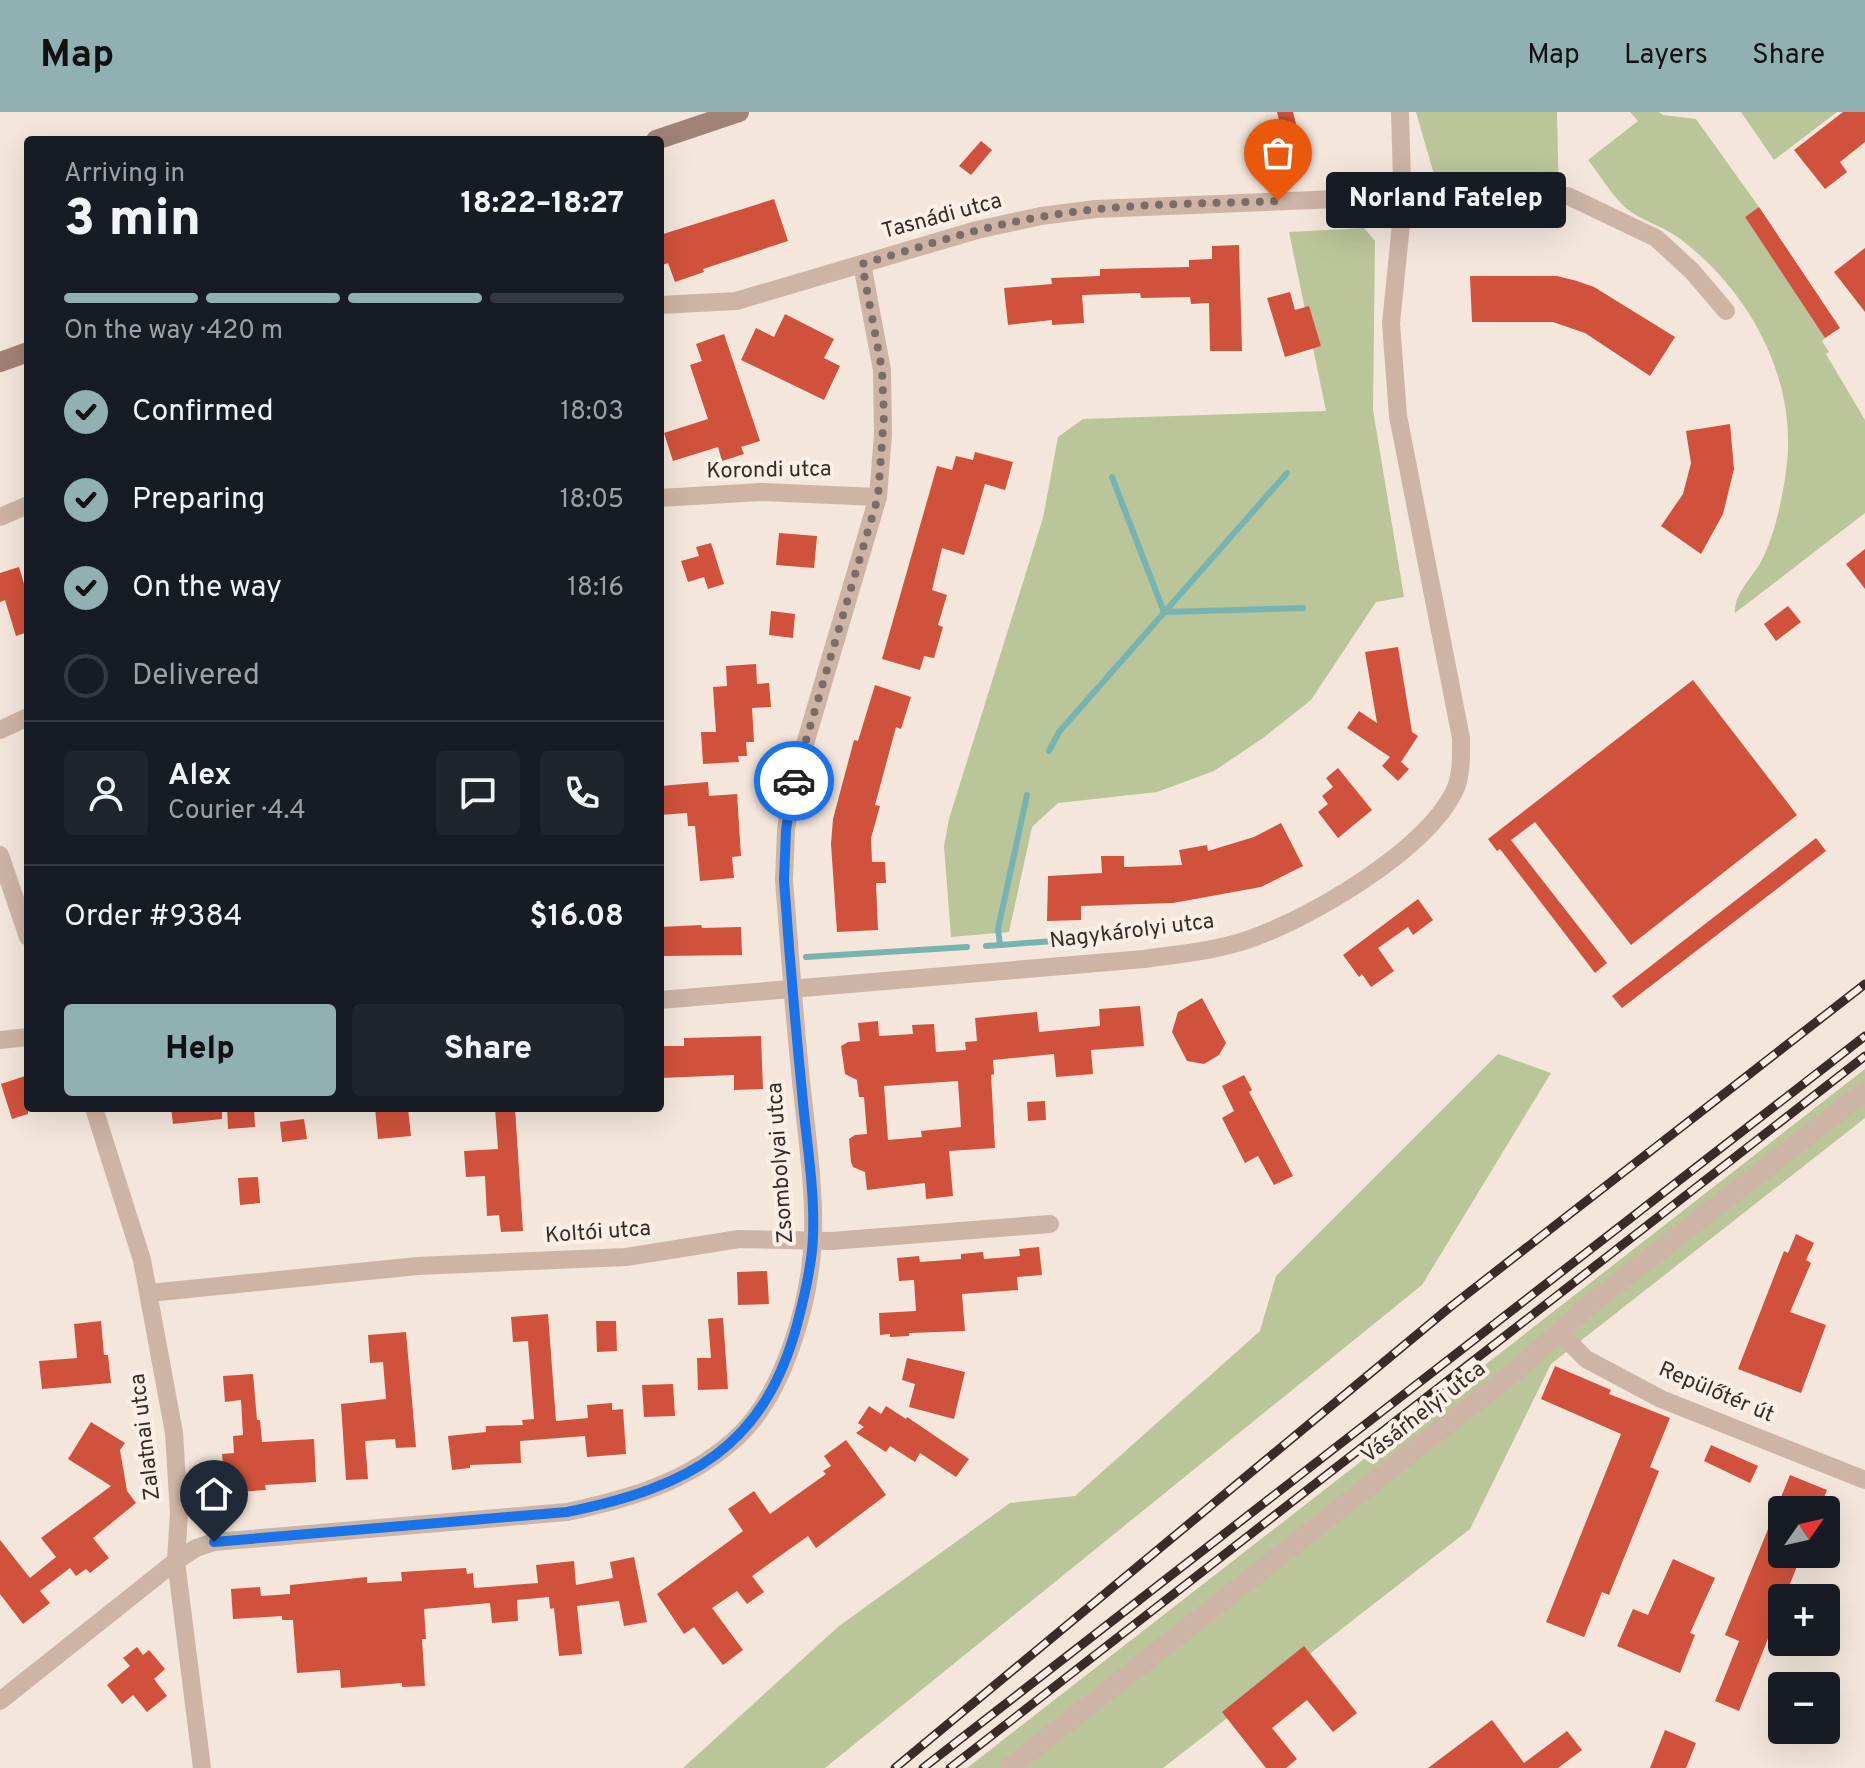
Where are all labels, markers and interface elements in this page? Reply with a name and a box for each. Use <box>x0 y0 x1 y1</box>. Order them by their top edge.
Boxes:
text: Map <box>40 32 114 81</box>
text: Map <box>1527 38 1580 74</box>
text: Layers <box>1624 38 1708 74</box>
text: Share <box>1752 38 1825 74</box>
pin <box>1244 119 1312 201</box>
icon: bag <box>1256 131 1300 175</box>
text: Arriving in <box>64 158 185 191</box>
callout: Norland Fatelep <box>1326 173 1566 229</box>
text: Norland Fatelep <box>1349 183 1543 216</box>
text: 18:22–18:27 <box>461 186 624 223</box>
text: 3 min <box>64 188 201 254</box>
street label: Tasnádi utca <box>879 188 1005 246</box>
text: On the way · 420 m <box>64 315 283 348</box>
icon: check <box>64 390 108 434</box>
text: Confirmed <box>132 394 274 431</box>
text: 18:03 <box>560 396 624 429</box>
street label: Korondi utca <box>706 456 832 486</box>
icon: check <box>64 478 108 522</box>
text: Preparing <box>132 482 265 519</box>
text: 18:05 <box>560 484 624 517</box>
icon: check <box>64 566 108 610</box>
text: On the way <box>132 570 282 607</box>
text: 18:16 <box>567 572 624 605</box>
text: Delivered <box>132 658 260 695</box>
courier <box>754 741 834 821</box>
button: person <box>64 751 148 835</box>
button: chat <box>436 751 520 835</box>
button: phone <box>540 751 624 835</box>
text: Alex <box>168 758 232 795</box>
icon: car <box>772 759 816 803</box>
text: Courier · 4.4 <box>168 795 306 828</box>
text: Order #9384 <box>64 899 242 936</box>
text: $16.08 <box>530 899 624 936</box>
street label: Nagykárolyi utca <box>1048 909 1216 955</box>
button: Help <box>64 1004 336 1096</box>
button: Share <box>352 1004 624 1096</box>
street label: Zsombolyai utca <box>762 1081 800 1245</box>
street label: Koltói utca <box>544 1216 652 1250</box>
street label: Vásárhelyi utca <box>1356 1356 1492 1470</box>
street label: Repülőtér út <box>1654 1357 1778 1429</box>
street label: Zalatnai utca <box>125 1372 167 1502</box>
pin <box>180 1460 248 1542</box>
icon: home <box>192 1472 236 1516</box>
north arrow <box>1768 1496 1840 1568</box>
map controls <box>1768 1496 1840 1744</box>
button: + <box>1768 1584 1840 1656</box>
button: − <box>1768 1672 1840 1744</box>

